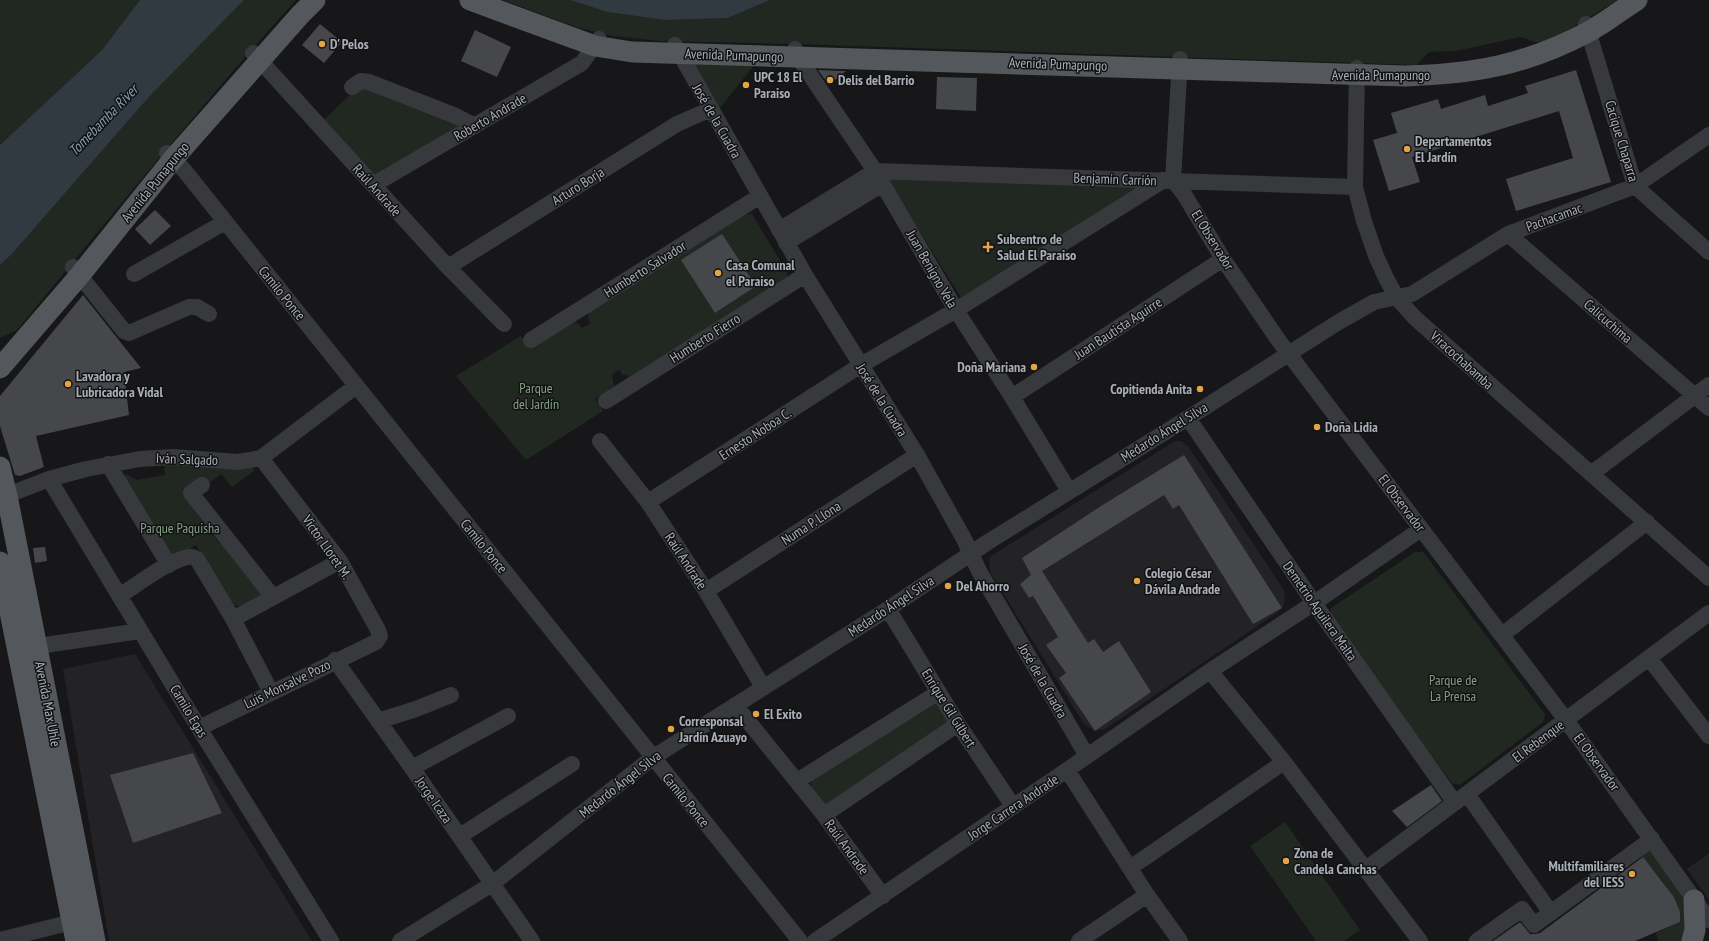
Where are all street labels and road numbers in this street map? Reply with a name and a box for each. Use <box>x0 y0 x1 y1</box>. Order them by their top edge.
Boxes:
street label: Avenida Pumapungo <box>685 44 783 66</box>
street label: Avenida Pumapungo <box>1009 53 1107 75</box>
street label: Avenida Pumapungo <box>1332 66 1430 84</box>
street label: José de la Cuadra <box>688 80 746 161</box>
street label: Roberto Andrade <box>451 89 530 145</box>
street label: Cacique Chaparra <box>1601 98 1643 184</box>
street label: Avenida Pumapungo <box>117 138 193 226</box>
street label: Raúl Andrade <box>349 160 405 220</box>
street label: Arturo Borja <box>548 163 608 209</box>
street label: Benjamín Carrión <box>1073 169 1157 189</box>
street label: Pachacamac <box>1523 199 1585 235</box>
street label: El Observador <box>1188 207 1239 273</box>
street label: Juan Benigno Vela <box>902 226 962 311</box>
street label: Humberto Salvador <box>601 237 689 301</box>
street label: Camilo Ponce <box>255 262 310 324</box>
street label: Juan Bautista Aguirre <box>1070 293 1166 364</box>
street label: Calicuchima <box>1580 295 1636 347</box>
street label: Humberto Fierro <box>666 309 744 367</box>
street label: Viracochabamba <box>1426 326 1497 393</box>
street label: José de la Cuadra <box>852 359 912 440</box>
street label: Medardo Ángel Silva <box>1117 398 1211 466</box>
street label: Ernesto Noboa C. <box>716 404 794 464</box>
street label: Iván Salgado <box>156 449 218 469</box>
street label: El Observador <box>1375 471 1430 535</box>
street label: Numa P. Llona <box>778 497 844 549</box>
street label: Victor Lloret M. <box>298 511 356 582</box>
street label: Camilo Ponce <box>457 515 512 577</box>
street label: Raúl Andrade <box>661 529 711 593</box>
street label: Demetrio Aguilera Malta <box>1279 558 1361 664</box>
street label: Medardo Ángel Silva <box>845 571 937 641</box>
street label: José de la Cuadra <box>1014 640 1072 721</box>
street label: Luis Monsalve Pozo <box>241 655 333 713</box>
street label: Avenida Max Uhle <box>31 660 65 748</box>
street label: Enrique Gil Gilbert <box>918 665 980 751</box>
street label: Camilo Egas <box>166 681 212 741</box>
street label: El Rebenque <box>1509 716 1568 766</box>
street label: El Observador <box>1570 729 1624 795</box>
street label: Medardo Ángel Silva <box>575 746 665 822</box>
street label: Camilo Ponce <box>659 769 714 831</box>
street label: Jorge Carrera Andrade <box>963 770 1062 845</box>
street label: Jorge Icaza <box>411 772 456 827</box>
street label: Raúl Andrade <box>821 816 873 878</box>

